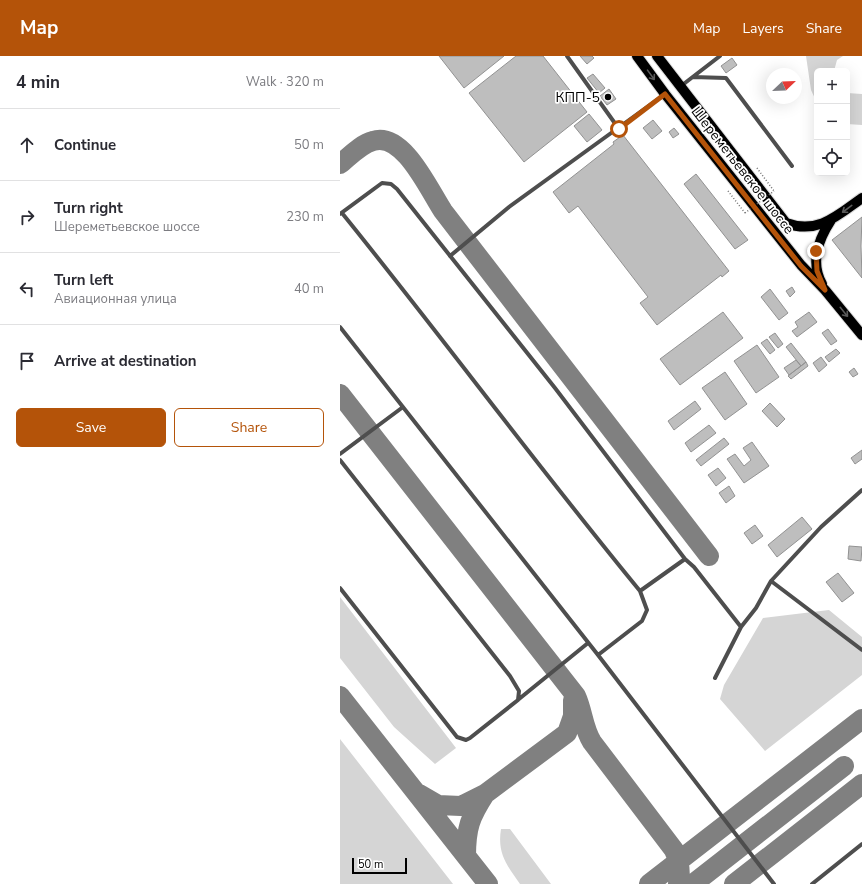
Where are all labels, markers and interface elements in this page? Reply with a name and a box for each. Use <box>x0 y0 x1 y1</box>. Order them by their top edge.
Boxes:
text: Map <box>20 15 58 41</box>
text: Map <box>693 19 720 38</box>
text: Layers <box>742 19 784 38</box>
text: Share <box>806 19 842 38</box>
north arrow <box>766 68 802 104</box>
map controls <box>814 68 850 176</box>
button: + <box>814 68 850 104</box>
one-way arrow <box>647 69 655 80</box>
text: 4 min <box>16 71 60 94</box>
text: Walk · 320 m <box>246 73 324 91</box>
place label: КПП-5 <box>556 88 600 107</box>
marker: КПП-5 <box>603 92 613 102</box>
street label: Шереметьевское шоссе <box>687 103 798 238</box>
button: − <box>814 104 850 140</box>
route start <box>610 120 628 138</box>
icon: ahead <box>16 134 38 156</box>
text: Continue <box>54 135 116 155</box>
text: 50 m <box>294 136 324 154</box>
button: locate <box>814 140 850 176</box>
text: Turn right <box>54 198 123 218</box>
one-way arrow <box>841 205 852 213</box>
icon: right <box>16 206 38 228</box>
text: 230 m <box>286 208 324 226</box>
text: Шереметьевское шоссе <box>54 218 200 236</box>
route end <box>807 242 825 260</box>
text: Turn left <box>54 270 113 290</box>
icon: left <box>16 278 38 300</box>
text: 40 m <box>294 280 324 298</box>
text: Авиационная улица <box>54 290 177 308</box>
one-way arrow <box>839 307 848 318</box>
icon: arrive <box>16 350 38 372</box>
text: Arrive at destination <box>54 351 197 371</box>
button: Save <box>16 408 166 447</box>
button: Share <box>174 408 324 447</box>
scale bar <box>352 856 407 875</box>
text: 50 m <box>358 857 383 872</box>

